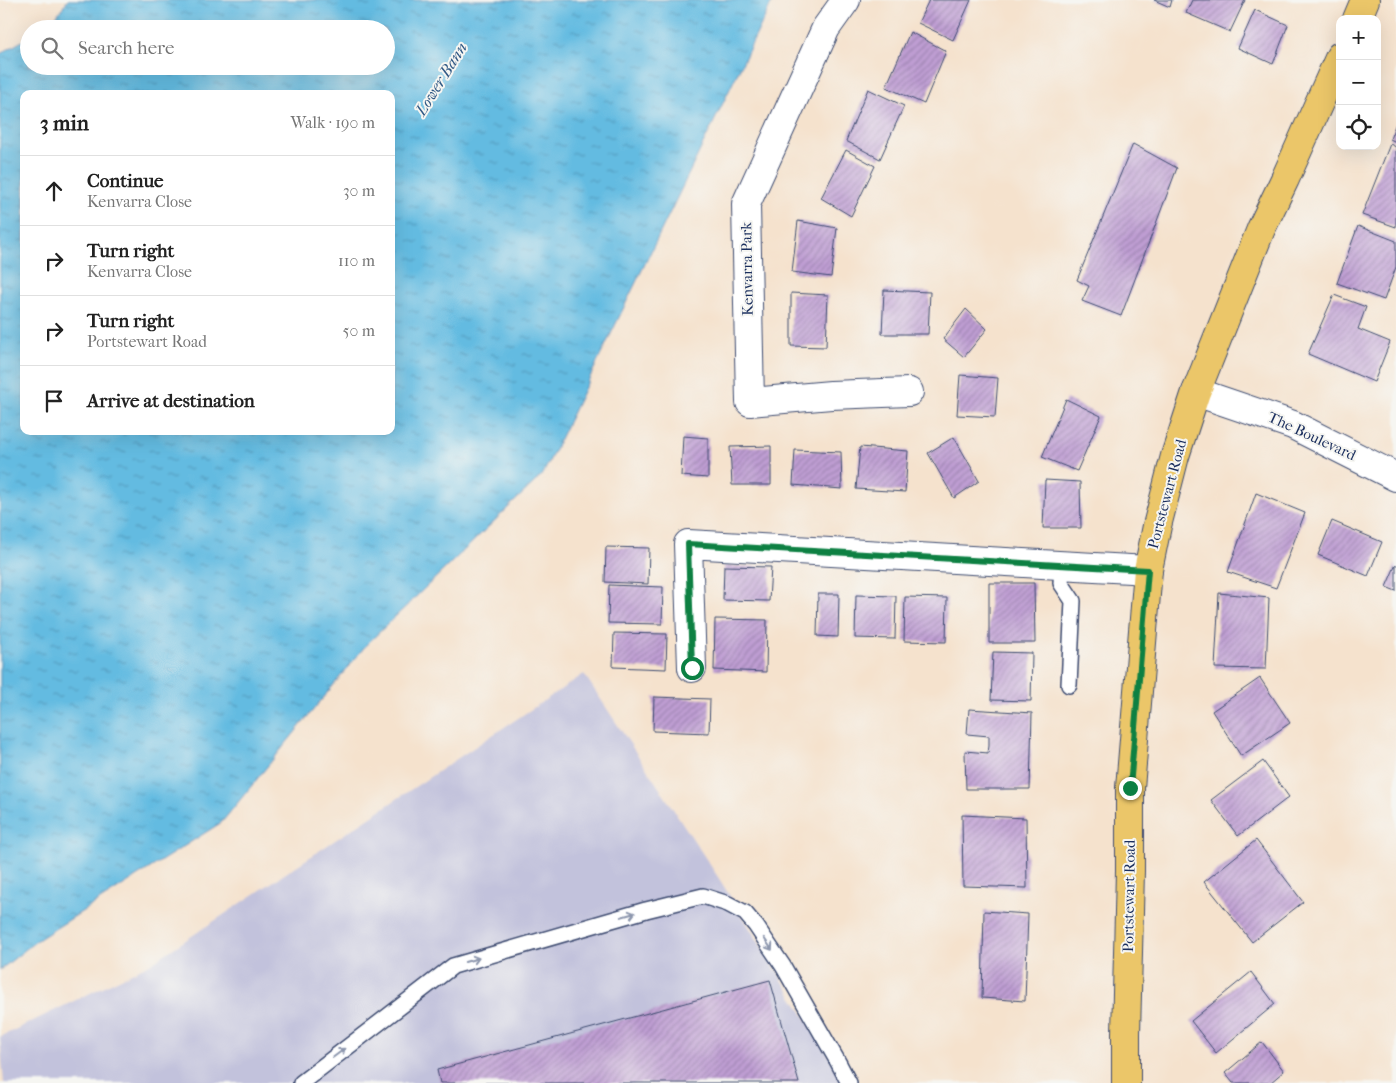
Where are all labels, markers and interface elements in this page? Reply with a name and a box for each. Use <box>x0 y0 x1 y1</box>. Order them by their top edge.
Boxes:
map controls <box>1336 15 1381 150</box>
button: + <box>1336 15 1381 60</box>
search box <box>20 20 395 75</box>
icon: search <box>38 34 66 62</box>
text: Search here <box>78 37 174 59</box>
water label: Lower Bann <box>411 39 471 120</box>
button: − <box>1336 60 1381 105</box>
button: locate <box>1336 105 1381 150</box>
text: 3 min <box>40 111 89 135</box>
text: Walk · 190 m <box>291 113 375 132</box>
text: Continue <box>87 170 163 192</box>
icon: ahead <box>40 177 68 205</box>
text: 30 m <box>343 181 375 200</box>
text: Kenvarra Close <box>87 192 192 211</box>
street label: Kenvarra Park <box>737 222 757 316</box>
text: Turn right <box>87 240 174 262</box>
icon: right <box>40 247 68 275</box>
text: 110 m <box>338 251 375 270</box>
text: Kenvarra Close <box>87 262 192 281</box>
text: Turn right <box>87 310 174 332</box>
icon: right <box>40 317 68 345</box>
text: 50 m <box>343 321 375 340</box>
text: Portstewart Road <box>87 332 207 351</box>
icon: arrive <box>40 387 68 415</box>
text: Arrive at destination <box>87 390 255 412</box>
street label: The Boulevard <box>1265 408 1360 465</box>
street label: Portstewart Road <box>1144 437 1190 551</box>
route start <box>681 657 704 680</box>
route end <box>1119 777 1142 800</box>
street label: Portstewart Road <box>1119 839 1139 952</box>
one-way arrow <box>619 910 635 920</box>
one-way arrow <box>763 937 774 951</box>
one-way arrow <box>463 955 479 965</box>
one-way arrow <box>332 1047 345 1058</box>

